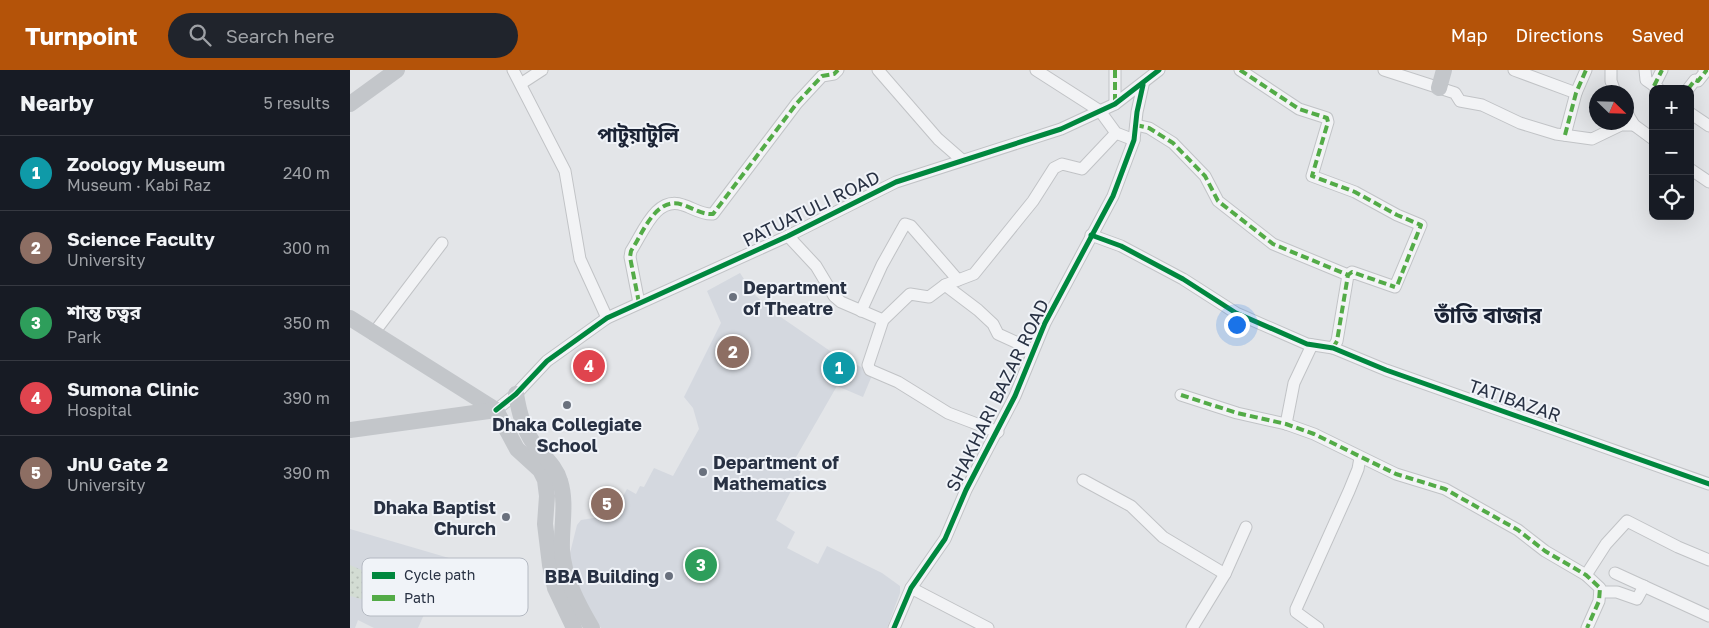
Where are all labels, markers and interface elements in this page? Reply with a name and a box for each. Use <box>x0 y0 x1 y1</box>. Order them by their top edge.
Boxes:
search box <box>168 13 518 58</box>
text: Turnpoint <box>25 21 138 50</box>
icon: search <box>186 21 214 49</box>
text: Search here <box>226 24 335 47</box>
text: Map <box>1451 24 1487 46</box>
text: Directions <box>1515 24 1603 46</box>
text: Saved <box>1631 24 1684 46</box>
north arrow <box>1589 85 1634 130</box>
map controls <box>1649 85 1694 220</box>
button: + <box>1649 85 1694 130</box>
text: Nearby <box>20 90 94 116</box>
text: 5 results <box>264 93 330 113</box>
district label: পাটুয়াটুলি <box>597 122 680 148</box>
button: − <box>1649 130 1694 175</box>
text: Zoology Museum <box>67 152 225 175</box>
text: 1 <box>32 163 40 183</box>
text: 240 m <box>283 163 330 183</box>
street label: PATUATULI ROAD <box>739 165 883 251</box>
text: Museum · Kabi Raz <box>67 175 211 195</box>
button: locate <box>1649 175 1694 220</box>
text: Science Faculty <box>67 227 215 250</box>
text: 2 <box>31 238 41 258</box>
text: 300 m <box>283 238 330 258</box>
text: University <box>67 250 145 270</box>
place label: Department of Theatre <box>743 276 847 319</box>
marker: Department of Theatre <box>727 291 739 303</box>
street label: SHAKHARI BAZAR ROAD <box>941 295 1053 495</box>
text: শান্ত চত্বর <box>67 300 141 323</box>
district label: তাঁতি বাজার <box>1433 301 1543 328</box>
your location <box>1224 312 1250 338</box>
text: 3 <box>31 313 41 333</box>
text: 350 m <box>283 313 330 333</box>
text: Park <box>67 327 102 347</box>
pin: 2 <box>717 333 749 371</box>
pin: 4 <box>573 347 605 385</box>
pin: 1 <box>823 349 855 387</box>
street label: TATIBAZAR <box>1466 374 1564 426</box>
text: Sumona Clinic <box>67 377 199 400</box>
text: 4 <box>31 388 41 408</box>
text: 390 m <box>283 388 330 408</box>
marker: Dhaka Collegiate School <box>561 399 573 411</box>
text: Hospital <box>67 400 132 420</box>
place label: Dhaka Collegiate School <box>492 413 642 456</box>
place label: Department of Mathematics <box>713 451 839 494</box>
text: JnU Gate 2 <box>67 452 168 475</box>
text: 5 <box>31 463 41 483</box>
text: 390 m <box>283 463 330 483</box>
marker: Department of Mathematics <box>697 466 709 478</box>
text: University <box>67 475 145 495</box>
pin: 5 <box>591 485 623 523</box>
place label: Dhaka Baptist Church <box>373 496 496 539</box>
marker: Dhaka Baptist Church <box>500 511 512 523</box>
pin: 3 <box>685 546 717 584</box>
legend <box>362 558 528 616</box>
place label: BBA Building <box>544 565 659 587</box>
text: Cycle path <box>404 566 475 583</box>
marker: BBA Building <box>663 570 675 582</box>
text: Path <box>404 589 435 606</box>

